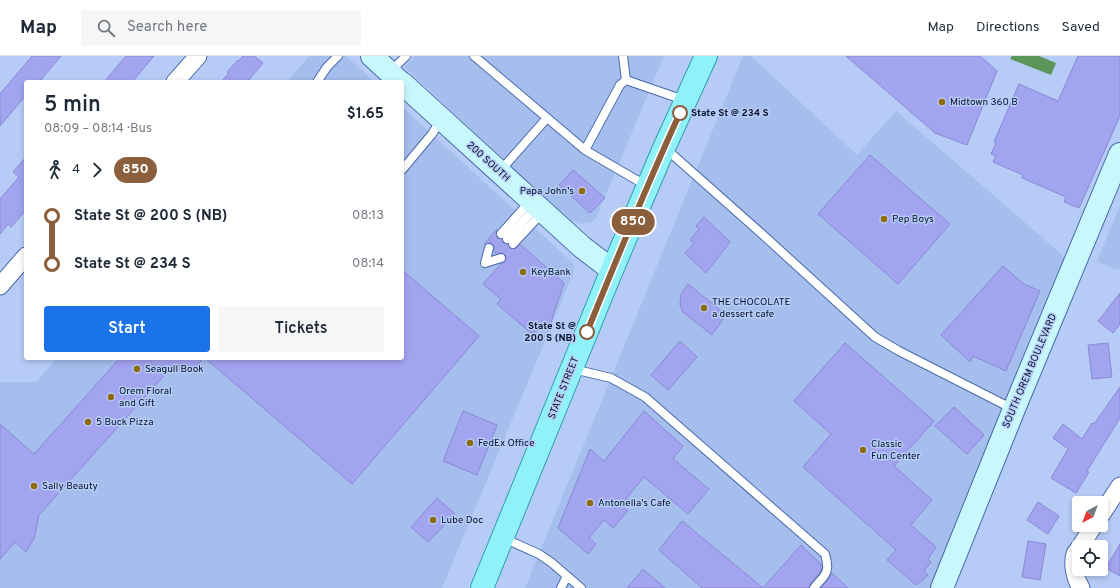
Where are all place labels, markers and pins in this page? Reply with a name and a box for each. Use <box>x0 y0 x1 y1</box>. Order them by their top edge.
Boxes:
place label: Midtown 360 B <box>950 96 1018 109</box>
marker: Midtown 360 B <box>937 97 947 107</box>
marker: State St @ 234 S <box>672 105 688 121</box>
place label: State St @ 234 S <box>691 107 769 120</box>
place label: Papa John's <box>520 185 574 198</box>
marker: Papa John's <box>577 186 587 196</box>
place label: Pep Boys <box>892 213 934 226</box>
marker: Pep Boys <box>879 214 889 224</box>
place label: KeyBank <box>531 266 571 279</box>
marker: KeyBank <box>518 267 528 277</box>
place label: THE CHOCOLATE a dessert cafe <box>712 296 790 321</box>
marker: THE CHOCOLATE a dessert cafe <box>699 303 709 313</box>
place label: State St @ 200 S (NB) <box>524 320 576 345</box>
marker: State St @ 200 S (NB) <box>579 324 595 340</box>
place label: Seagull Book <box>145 363 204 376</box>
marker: Seagull Book <box>132 364 142 374</box>
place label: Orem Floral and Gift <box>119 385 172 410</box>
marker: Orem Floral and Gift <box>106 392 116 402</box>
place label: 5 Buck Pizza <box>96 416 154 429</box>
marker: 5 Buck Pizza <box>83 417 93 427</box>
place label: FedEx Office <box>478 437 535 450</box>
marker: FedEx Office <box>465 438 475 448</box>
place label: Classic Fun Center <box>871 438 921 463</box>
marker: Classic Fun Center <box>858 445 868 455</box>
place label: Sally Beauty <box>42 480 98 493</box>
marker: Sally Beauty <box>29 481 39 491</box>
place label: Antonella's Cafe <box>598 497 671 510</box>
marker: Antonella's Cafe <box>585 498 595 508</box>
place label: Lube Doc <box>441 514 483 527</box>
marker: Lube Doc <box>428 515 438 525</box>

